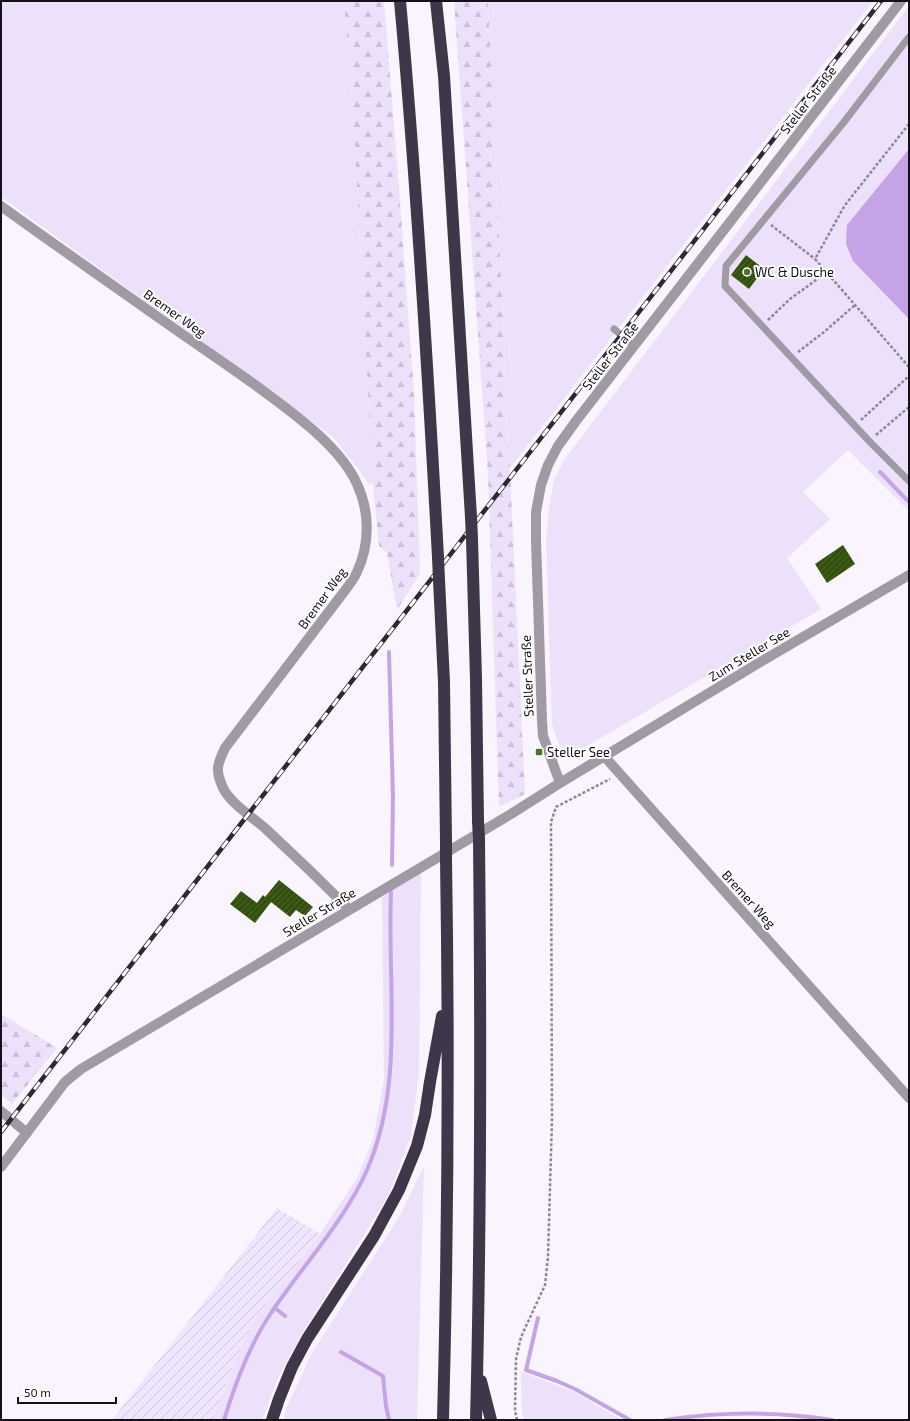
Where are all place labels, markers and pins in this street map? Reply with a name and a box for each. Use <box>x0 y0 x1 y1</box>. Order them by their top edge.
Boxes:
place label: WC & Dusche <box>755 264 834 280</box>
marker: WC & Dusche <box>742 267 752 277</box>
place label: Steller See <box>547 744 610 760</box>
marker: Steller See <box>534 747 544 757</box>

